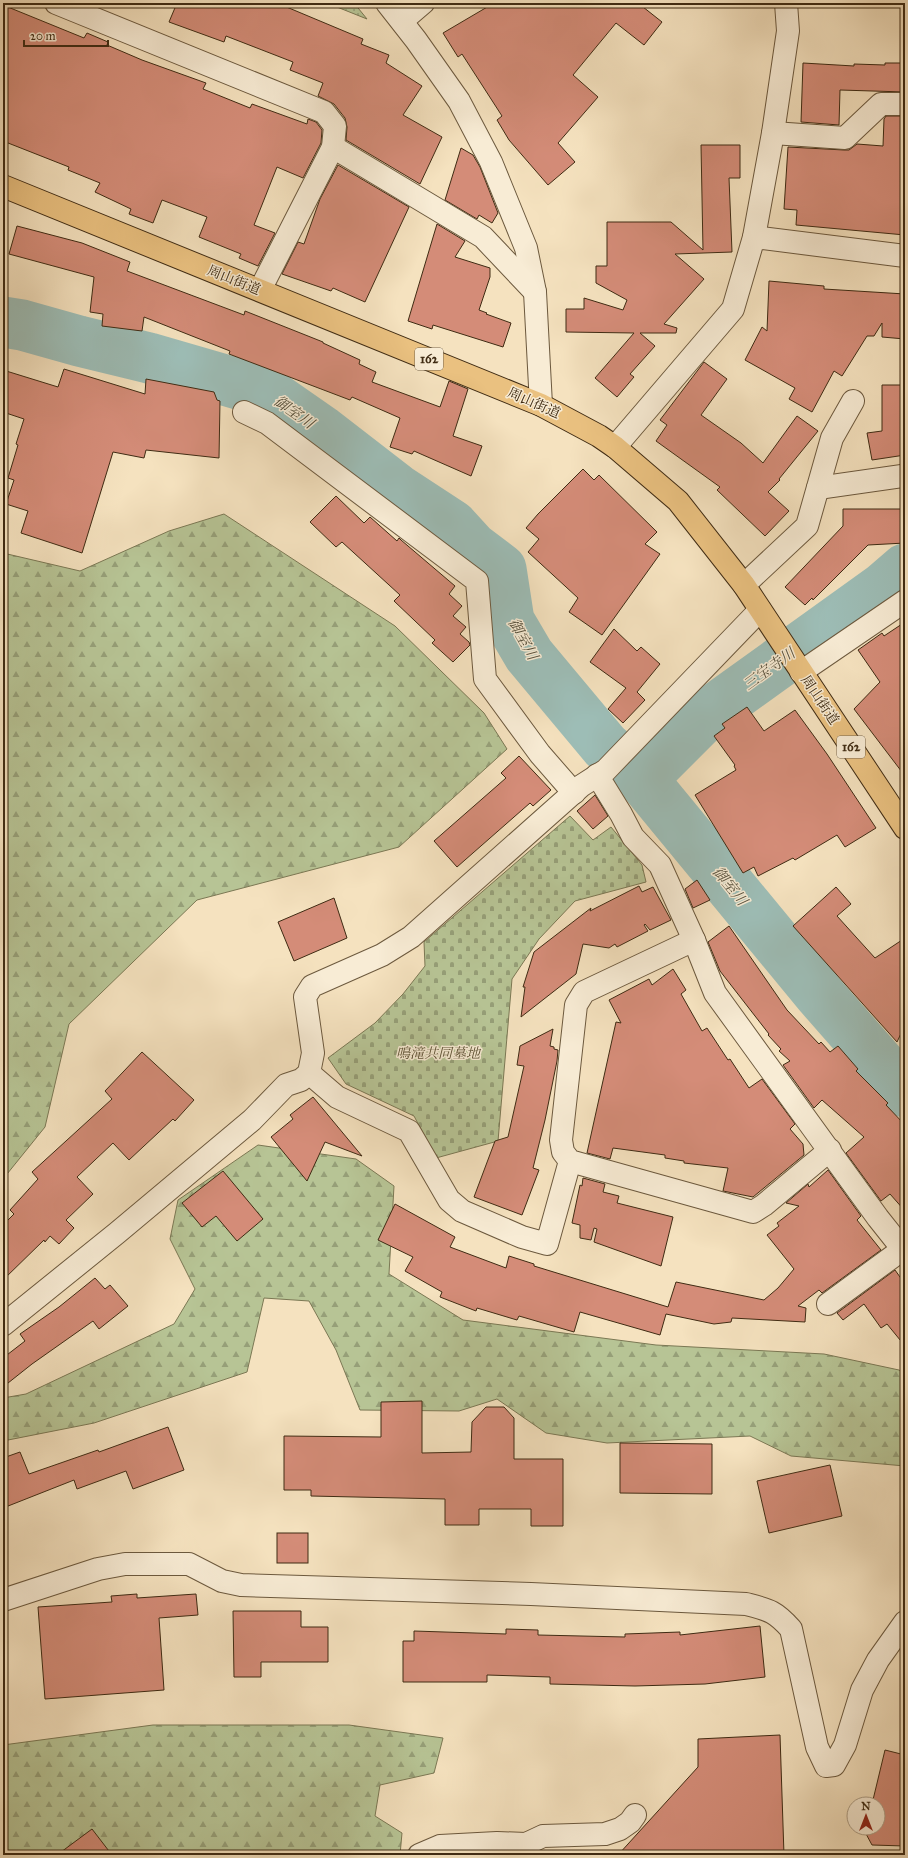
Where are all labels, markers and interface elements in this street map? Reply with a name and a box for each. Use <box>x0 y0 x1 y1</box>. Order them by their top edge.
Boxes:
scale bar <box>24 22 108 48</box>
text: 20 m <box>30 29 56 43</box>
street label: 周山街道 <box>205 262 263 298</box>
road number: 162 <box>415 348 443 370</box>
street label: 周山街道 <box>505 384 563 422</box>
water label: 御室川 <box>270 392 319 433</box>
water label: 御室川 <box>504 615 543 665</box>
water label: 三宝寺川 <box>739 643 800 694</box>
street label: 周山街道 <box>797 672 843 728</box>
road number: 162 <box>837 736 865 758</box>
water label: 御室川 <box>709 863 752 911</box>
park label: 鳴滝共同墓地 <box>396 1045 482 1062</box>
north arrow <box>846 1796 886 1836</box>
text: N <box>861 1800 871 1813</box>

